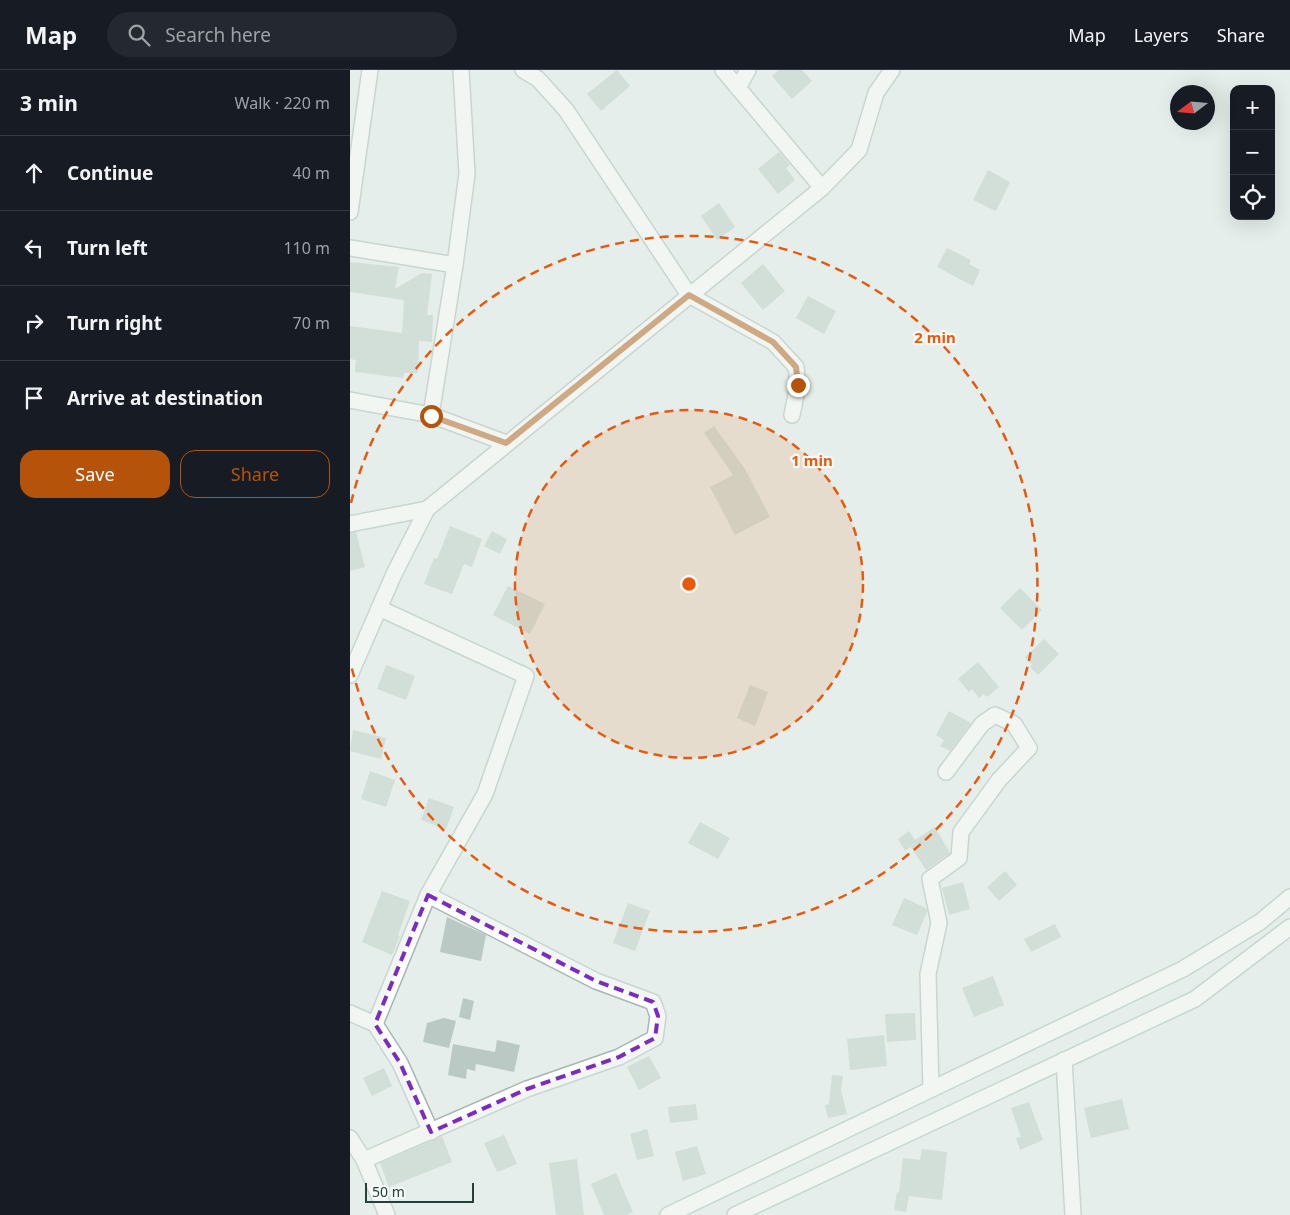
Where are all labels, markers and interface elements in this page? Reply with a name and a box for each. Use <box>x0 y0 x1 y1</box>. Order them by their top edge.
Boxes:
search box <box>107 12 457 57</box>
text: Map <box>25 18 77 51</box>
icon: search <box>125 21 153 49</box>
text: Search here <box>165 22 271 48</box>
text: Map <box>1068 23 1106 47</box>
text: Layers <box>1134 23 1189 47</box>
text: Share <box>1217 23 1265 47</box>
north arrow <box>1170 85 1215 130</box>
map controls <box>1230 85 1275 220</box>
button: + <box>1230 85 1275 130</box>
text: 3 min <box>20 89 78 117</box>
text: Walk · 220 m <box>235 92 330 114</box>
button: − <box>1230 130 1275 175</box>
icon: ahead <box>20 159 48 187</box>
text: Continue <box>67 160 153 186</box>
text: 40 m <box>293 162 330 184</box>
button: locate <box>1230 175 1275 220</box>
icon: left <box>20 234 48 262</box>
text: Turn left <box>67 235 148 261</box>
text: 110 m <box>283 237 330 259</box>
icon: right <box>20 309 48 337</box>
text: Turn right <box>67 310 162 336</box>
text: 70 m <box>293 312 330 334</box>
text: 2 min <box>914 327 956 347</box>
route end <box>787 374 810 397</box>
icon: arrive <box>20 384 48 412</box>
text: Arrive at destination <box>67 385 263 411</box>
route start <box>420 405 443 428</box>
button: Save <box>20 450 170 498</box>
button: Share <box>180 450 330 498</box>
text: 1 min <box>791 450 833 470</box>
centre of rings <box>680 575 698 593</box>
scale bar <box>365 1180 474 1203</box>
text: 50 m <box>372 1182 405 1201</box>

